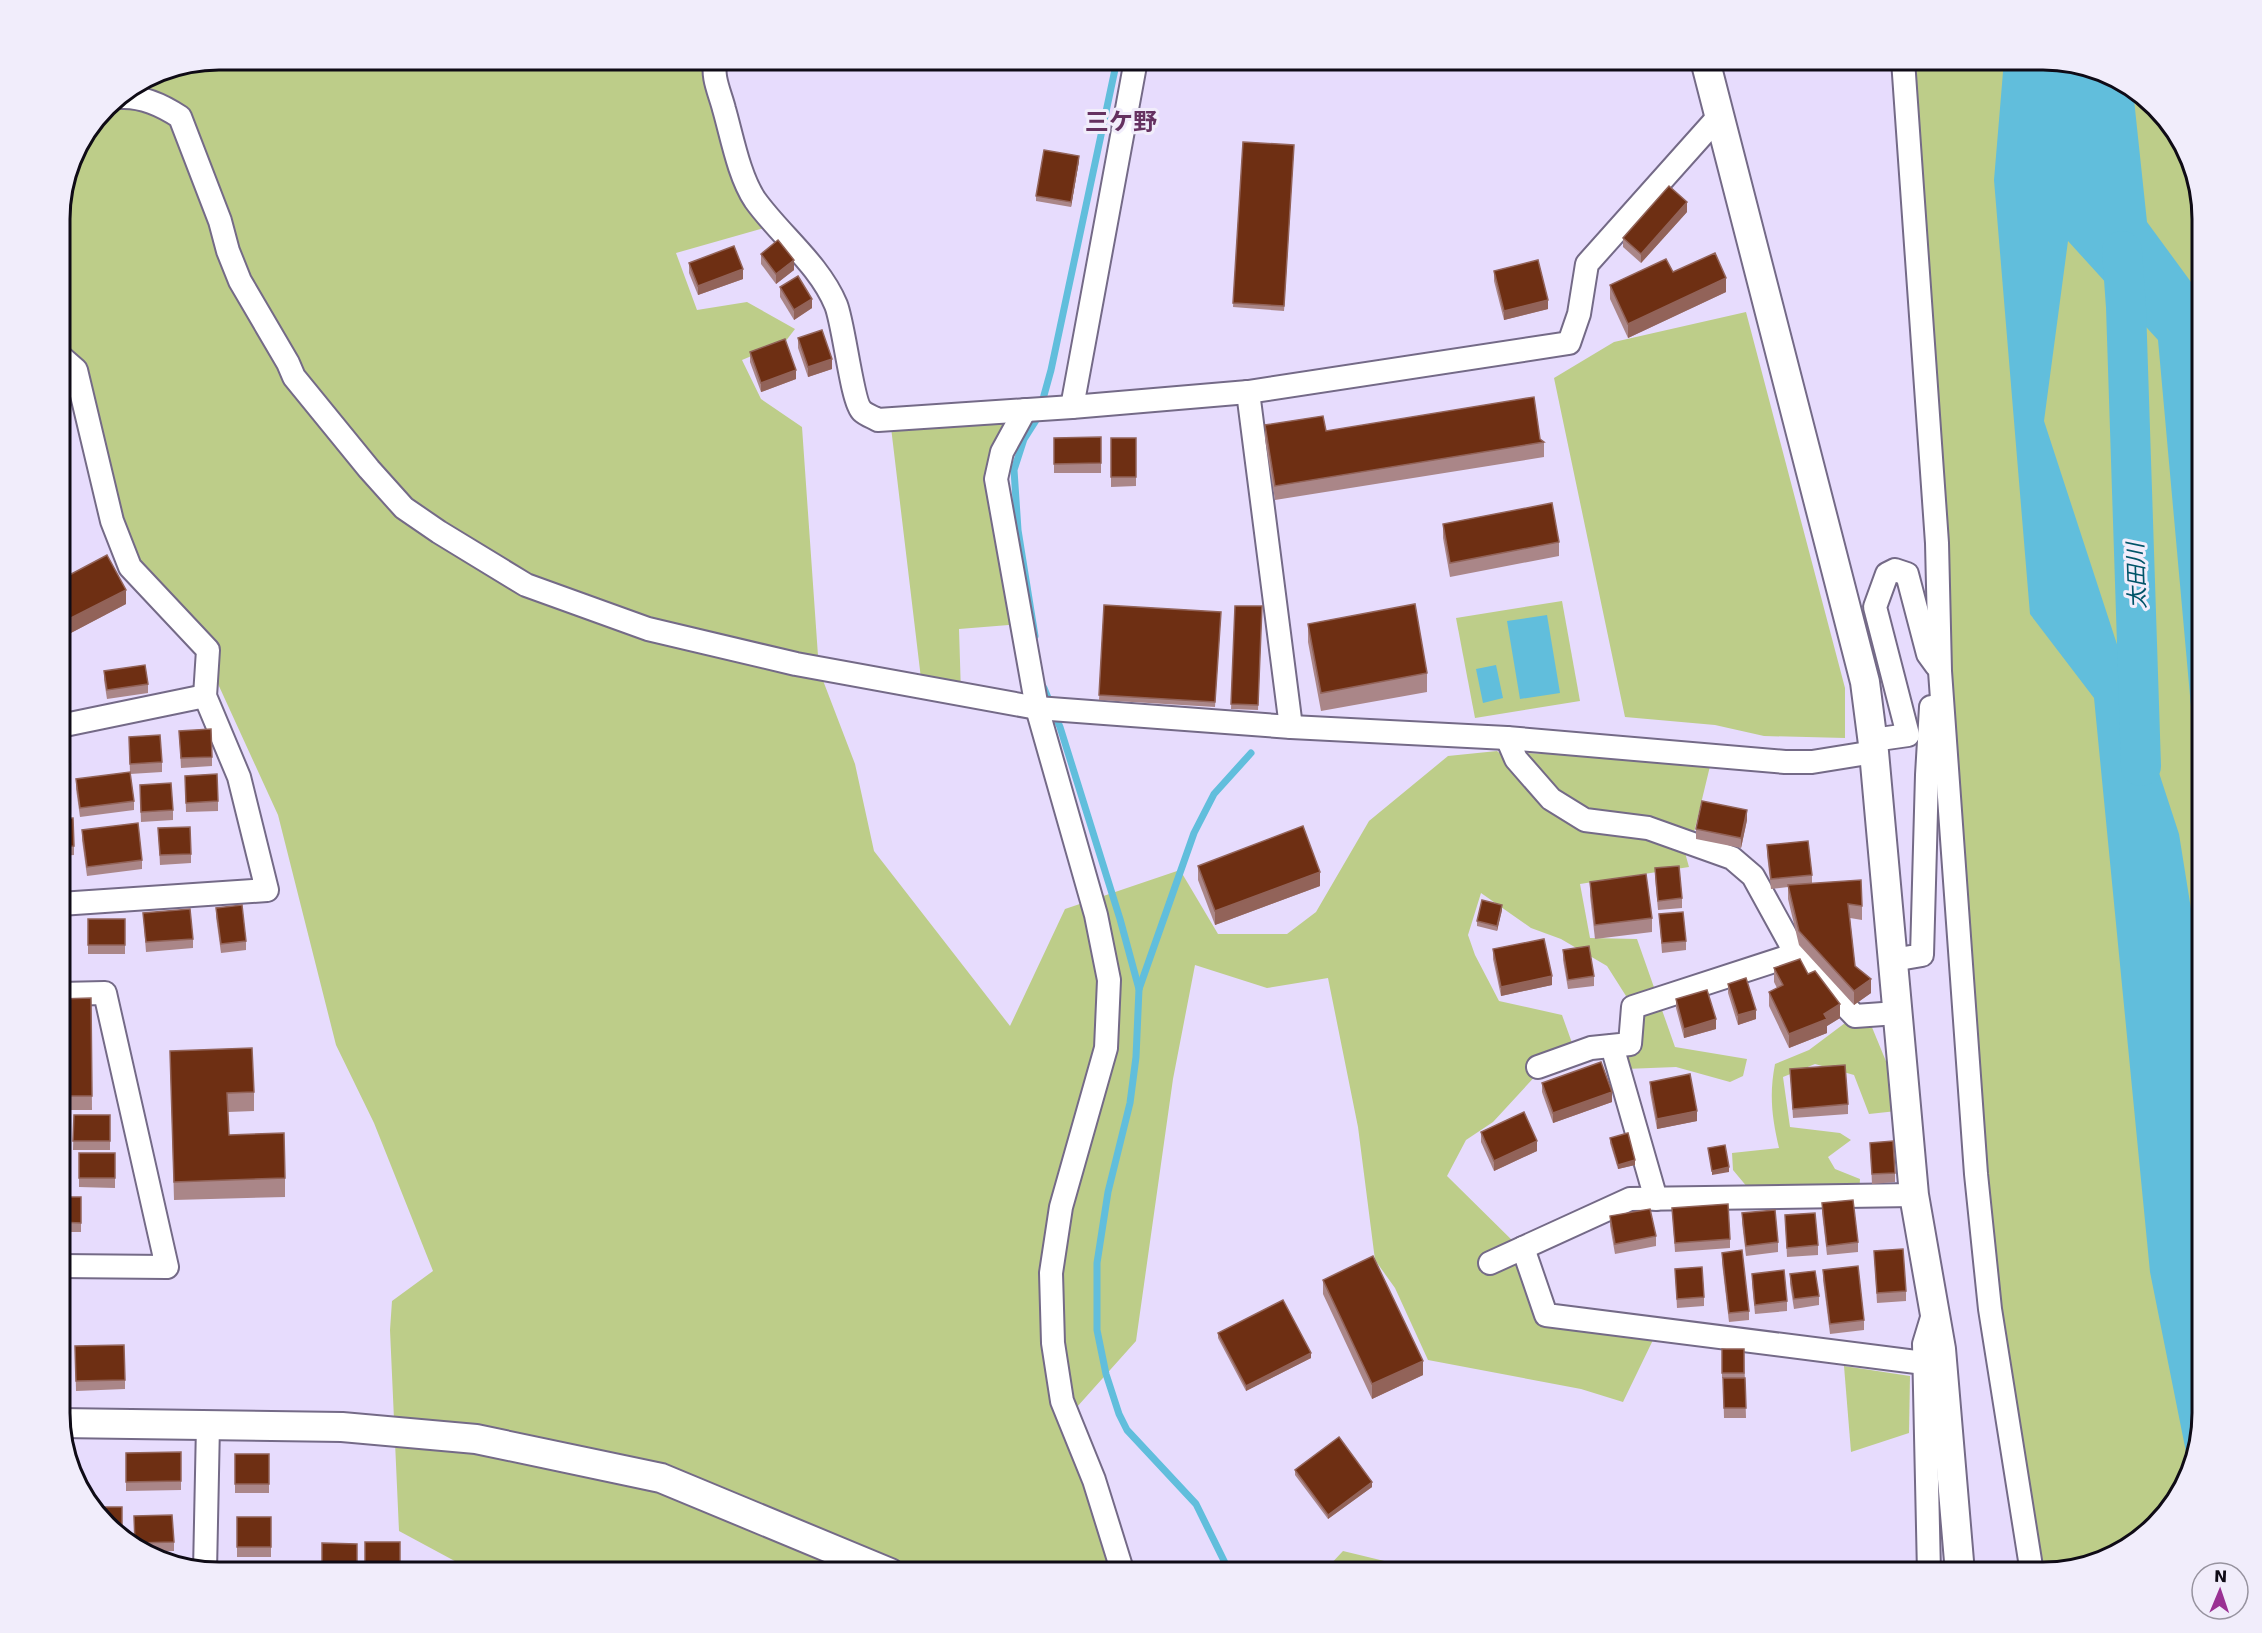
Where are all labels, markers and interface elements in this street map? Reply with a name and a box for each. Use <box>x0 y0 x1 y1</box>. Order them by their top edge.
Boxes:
district label: 三ケ野 <box>1085 108 1157 136</box>
water label: 太田川 <box>2123 541 2150 609</box>
north arrow <box>2190 1561 2250 1621</box>
text: N <box>2213 1567 2228 1586</box>

